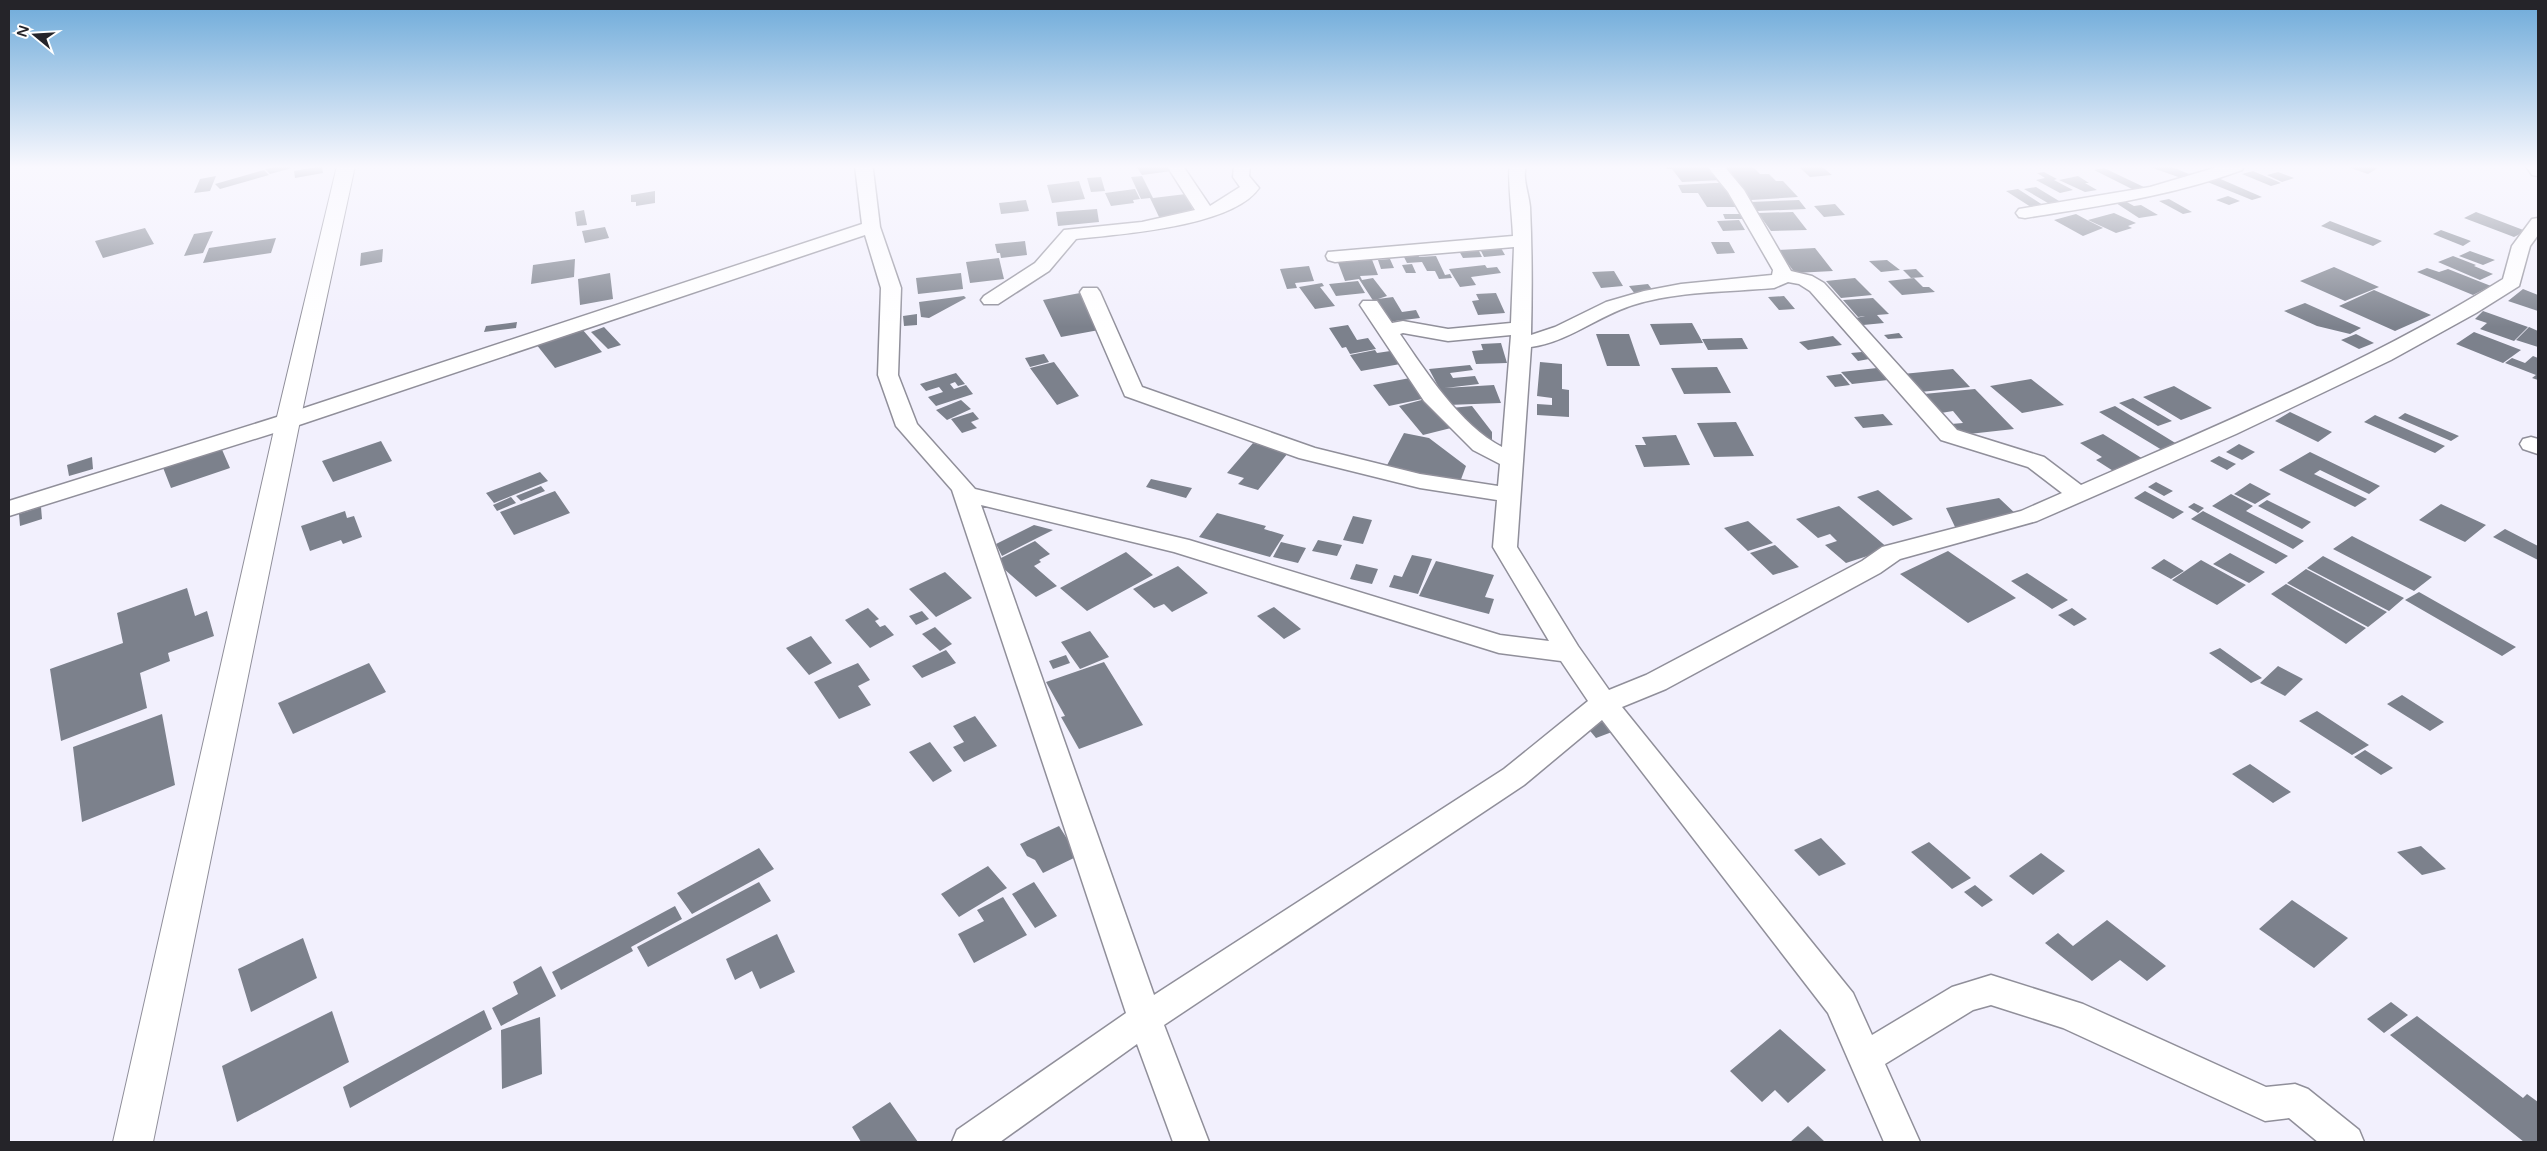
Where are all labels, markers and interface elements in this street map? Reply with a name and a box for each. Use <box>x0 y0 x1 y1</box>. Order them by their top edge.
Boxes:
north arrow <box>10 10 60 60</box>
text: N <box>13 23 33 39</box>

